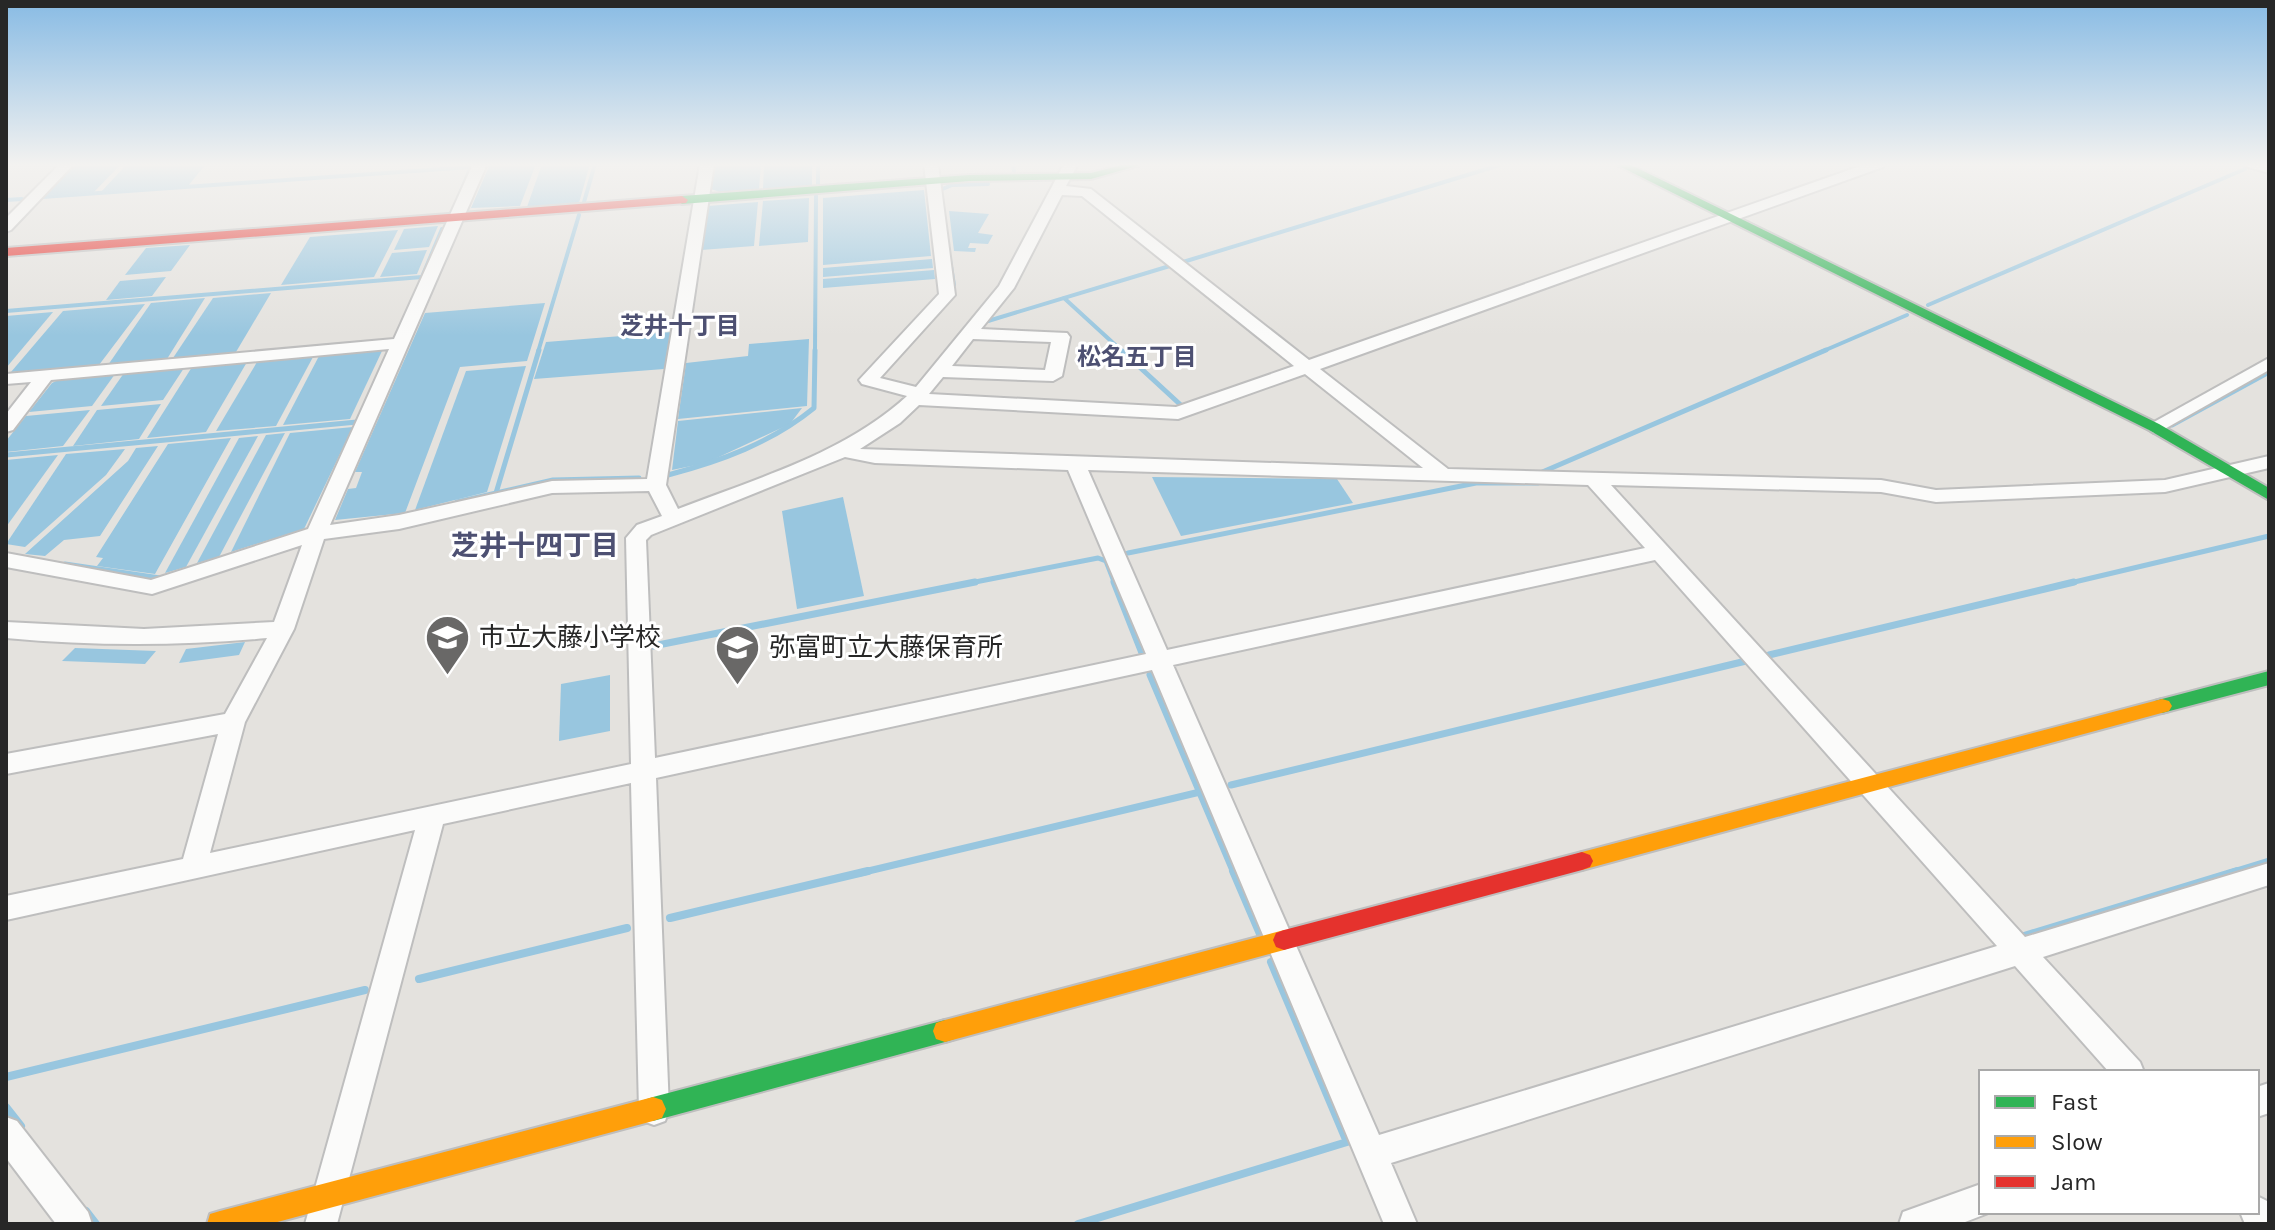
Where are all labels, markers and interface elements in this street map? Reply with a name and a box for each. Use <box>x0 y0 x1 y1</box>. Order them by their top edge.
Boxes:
district label: 芝井十丁目 <box>620 312 740 340</box>
district label: 松名五丁目 <box>1077 343 1197 371</box>
district label: 芝井十四丁目 <box>451 529 619 562</box>
school or university icon: 市立大藤小学校 <box>424 613 472 676</box>
place label: 市立大藤小学校 <box>479 622 661 653</box>
school or university icon: 弥富町立大藤保育所 <box>714 623 762 686</box>
place label: 弥富町立大藤保育所 <box>769 632 1003 663</box>
legend <box>1979 1070 2259 1214</box>
text: Fast <box>2051 1088 2098 1116</box>
text: Slow <box>2051 1128 2103 1156</box>
text: Jam <box>2051 1168 2096 1196</box>

